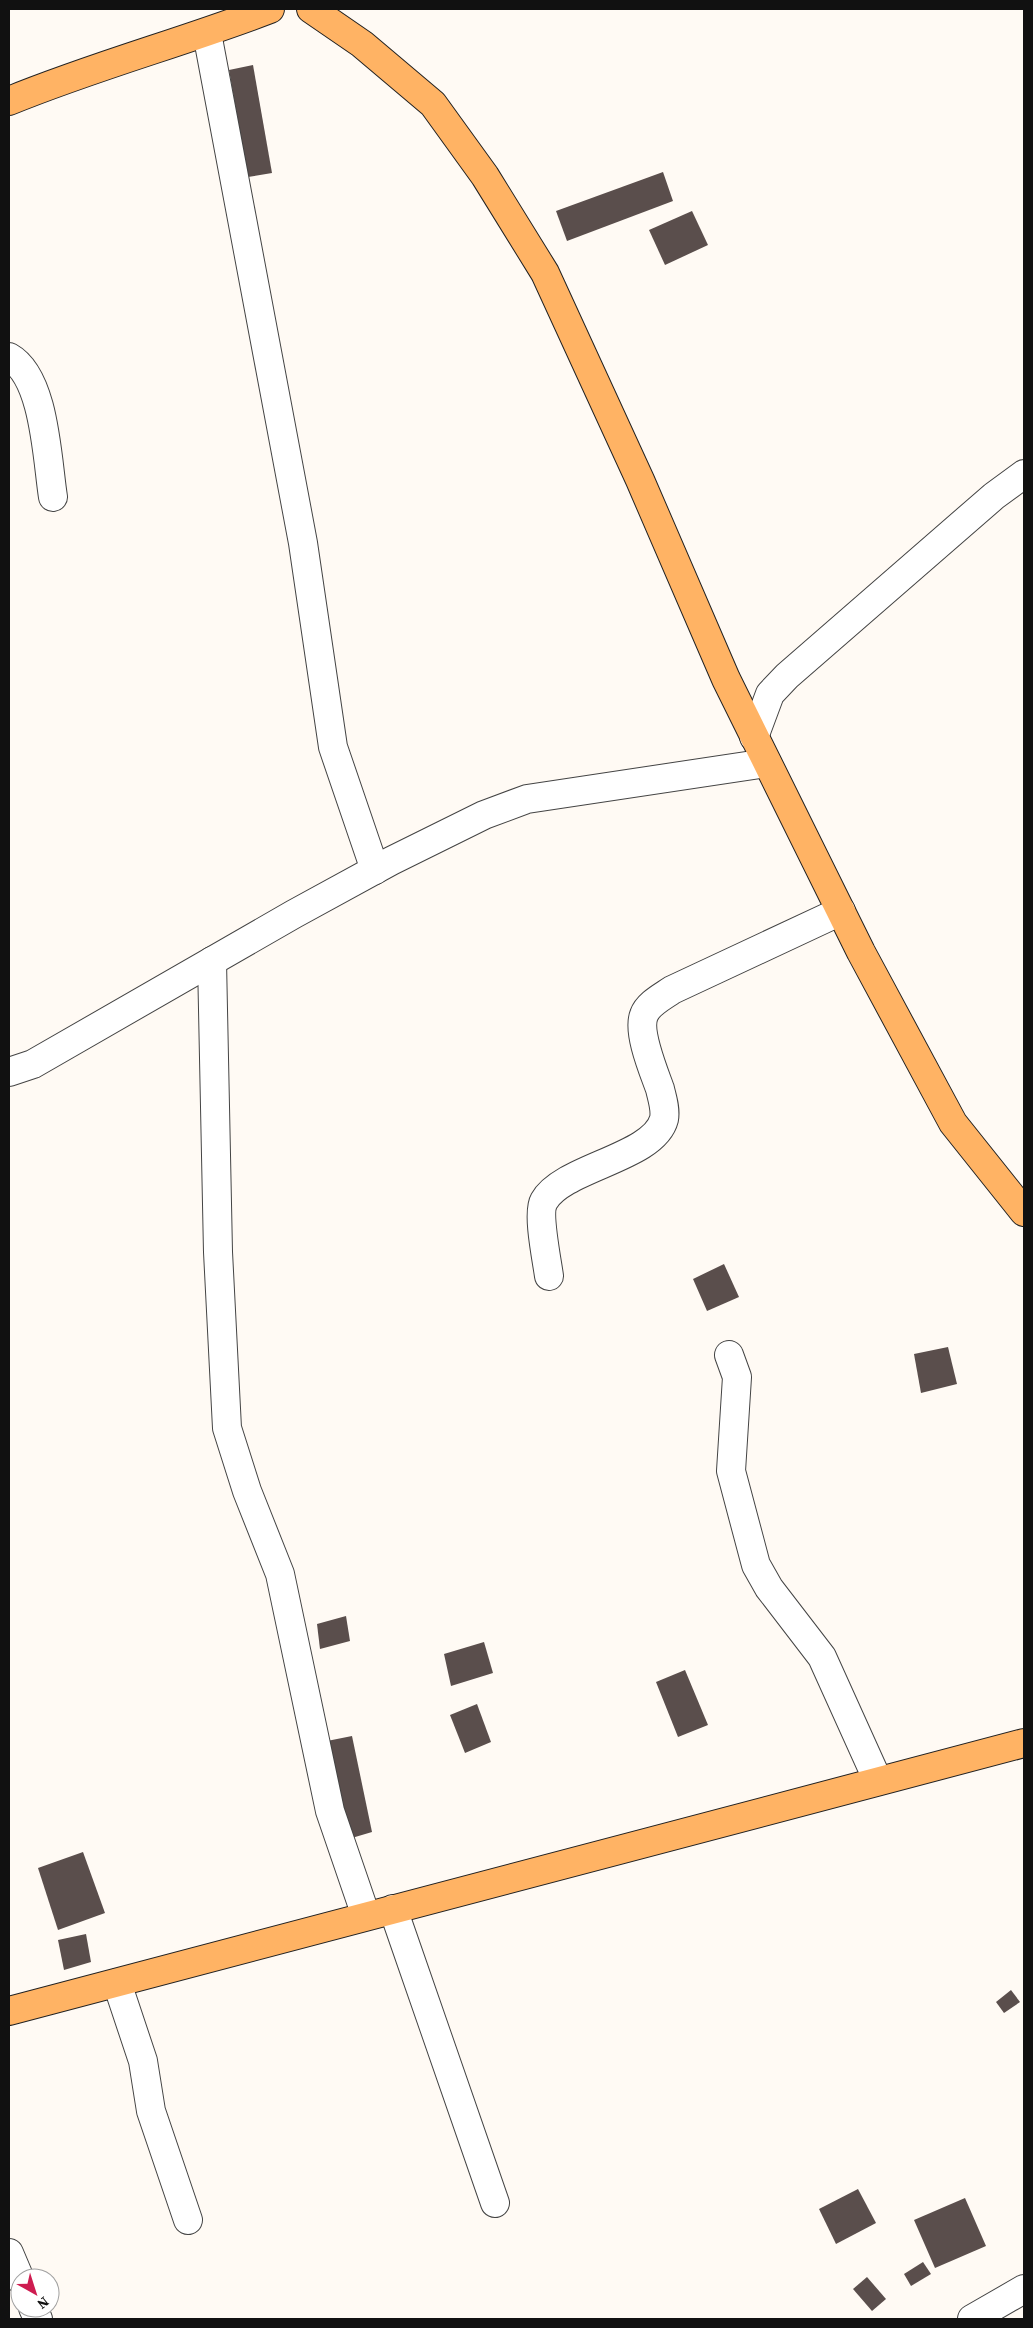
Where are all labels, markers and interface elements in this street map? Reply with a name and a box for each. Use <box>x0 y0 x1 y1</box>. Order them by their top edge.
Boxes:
north arrow <box>10 2268 60 2318</box>
text: N <box>33 2292 53 2314</box>

